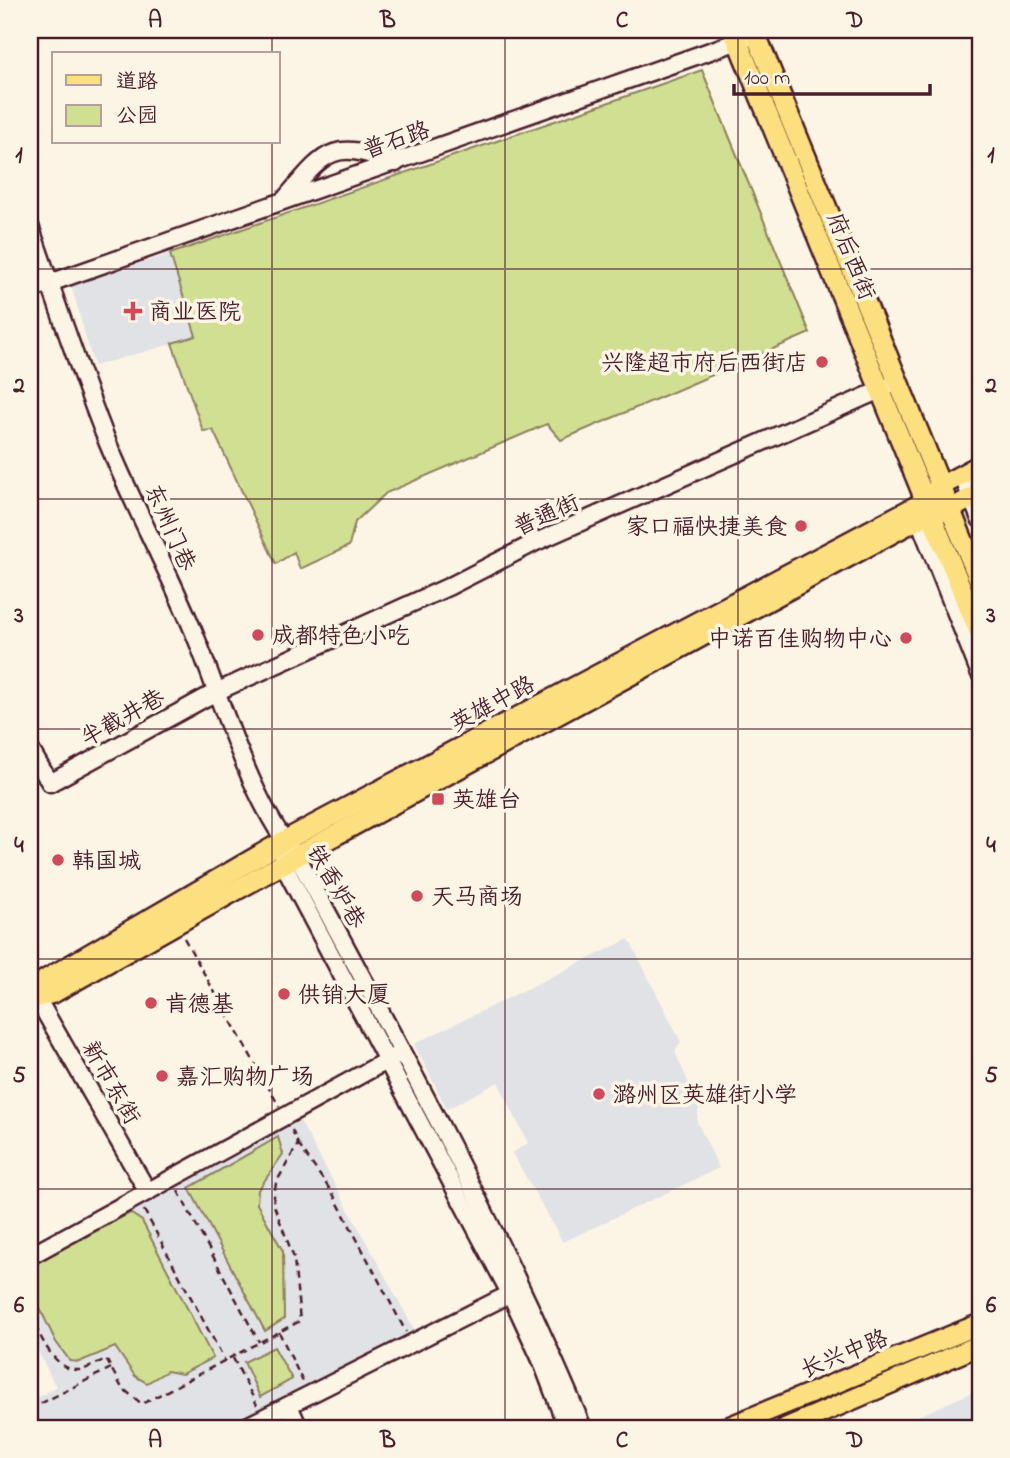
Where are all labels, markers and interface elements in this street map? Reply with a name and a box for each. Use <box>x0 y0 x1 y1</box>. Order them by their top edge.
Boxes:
text: A <box>148 5 162 38</box>
text: B <box>379 5 396 38</box>
text: C <box>616 5 629 38</box>
text: D <box>846 5 863 38</box>
legend <box>52 52 280 144</box>
scale bar <box>734 52 930 96</box>
text: 100 m <box>744 64 790 94</box>
text: 道路 <box>116 68 158 98</box>
text: 公园 <box>116 102 158 132</box>
street label: 普石路 <box>359 115 435 168</box>
text: 1 <box>15 140 23 173</box>
text: 1 <box>987 140 995 173</box>
street label: 府后西街 <box>817 208 882 306</box>
place label: 商业医院 <box>149 297 241 330</box>
marker: 商业医院 <box>123 301 143 321</box>
place label: 兴隆超市府后西街店 <box>601 348 808 381</box>
marker: 兴隆超市府后西街店 <box>814 354 830 370</box>
text: 2 <box>12 370 25 403</box>
text: 2 <box>984 370 997 403</box>
street label: 东州门巷 <box>135 479 203 578</box>
street label: 普通街 <box>509 487 585 545</box>
place label: 家口福快捷美食 <box>626 512 787 545</box>
marker: 家口福快捷美食 <box>793 518 809 534</box>
text: 3 <box>13 600 24 633</box>
text: 3 <box>985 600 996 633</box>
place label: 成都特色小吃 <box>272 621 410 654</box>
place label: 中诺百佳购物中心 <box>708 624 892 657</box>
marker: 成都特色小吃 <box>250 627 266 643</box>
marker: 中诺百佳购物中心 <box>898 630 914 646</box>
street label: 英雄中路 <box>445 669 542 741</box>
street label: 半截井巷 <box>75 682 172 756</box>
place label: 英雄台 <box>452 785 521 818</box>
marker: 英雄台 <box>430 791 446 807</box>
text: 4 <box>14 830 24 863</box>
text: 4 <box>986 830 996 863</box>
street label: 铁香炉巷 <box>298 839 373 936</box>
place label: 韩国城 <box>72 846 141 879</box>
marker: 韩国城 <box>50 852 66 868</box>
place label: 天马商场 <box>431 882 523 915</box>
marker: 天马商场 <box>409 888 425 904</box>
place label: 供销大厦 <box>298 980 390 1013</box>
marker: 供销大厦 <box>276 986 292 1002</box>
place label: 肯德基 <box>165 989 234 1022</box>
marker: 肯德基 <box>143 995 159 1011</box>
street label: 新市东街 <box>73 1035 147 1131</box>
text: 5 <box>12 1060 26 1093</box>
text: 5 <box>984 1060 998 1093</box>
place label: 嘉汇购物广场 <box>176 1062 314 1095</box>
marker: 嘉汇购物广场 <box>154 1068 170 1084</box>
place label: 潞州区英雄街小学 <box>613 1080 797 1113</box>
marker: 潞州区英雄街小学 <box>591 1086 607 1102</box>
text: 6 <box>14 1290 25 1323</box>
text: 6 <box>986 1290 997 1323</box>
street label: 长兴中路 <box>796 1323 894 1388</box>
text: A <box>148 1425 162 1458</box>
text: B <box>379 1425 396 1458</box>
text: C <box>616 1425 629 1458</box>
text: D <box>846 1425 863 1458</box>

